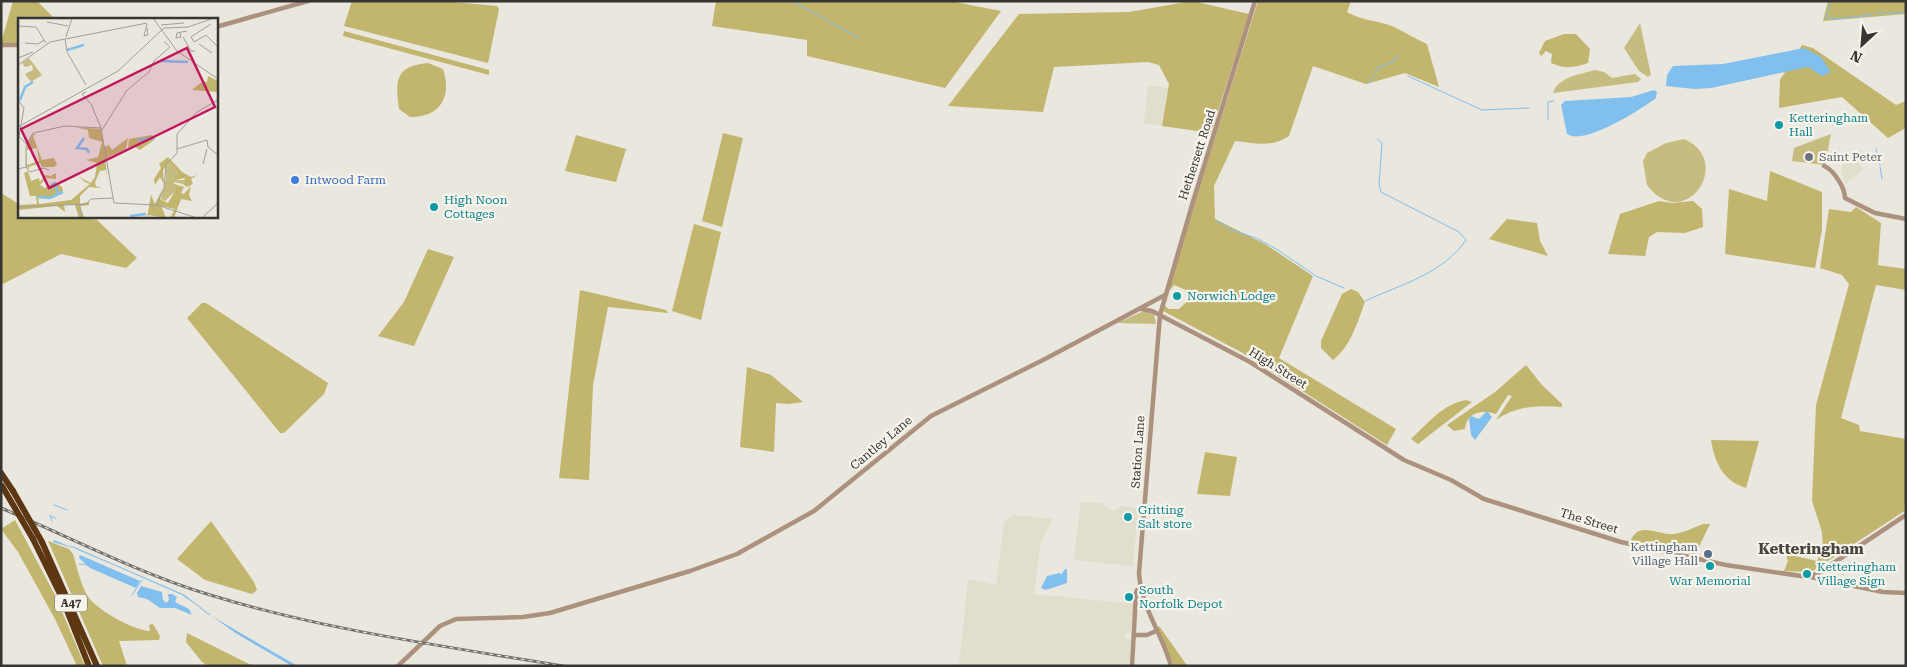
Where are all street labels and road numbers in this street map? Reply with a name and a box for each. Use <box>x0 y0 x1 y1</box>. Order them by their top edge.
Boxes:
street label: Hethersett Road <box>1176 108 1218 202</box>
street label: High Street <box>1246 345 1310 392</box>
street label: Cantley Lane <box>847 413 915 473</box>
street label: Station Lane <box>1128 415 1148 489</box>
street label: The Street <box>1558 506 1620 537</box>
road number: A47 <box>55 594 87 612</box>

